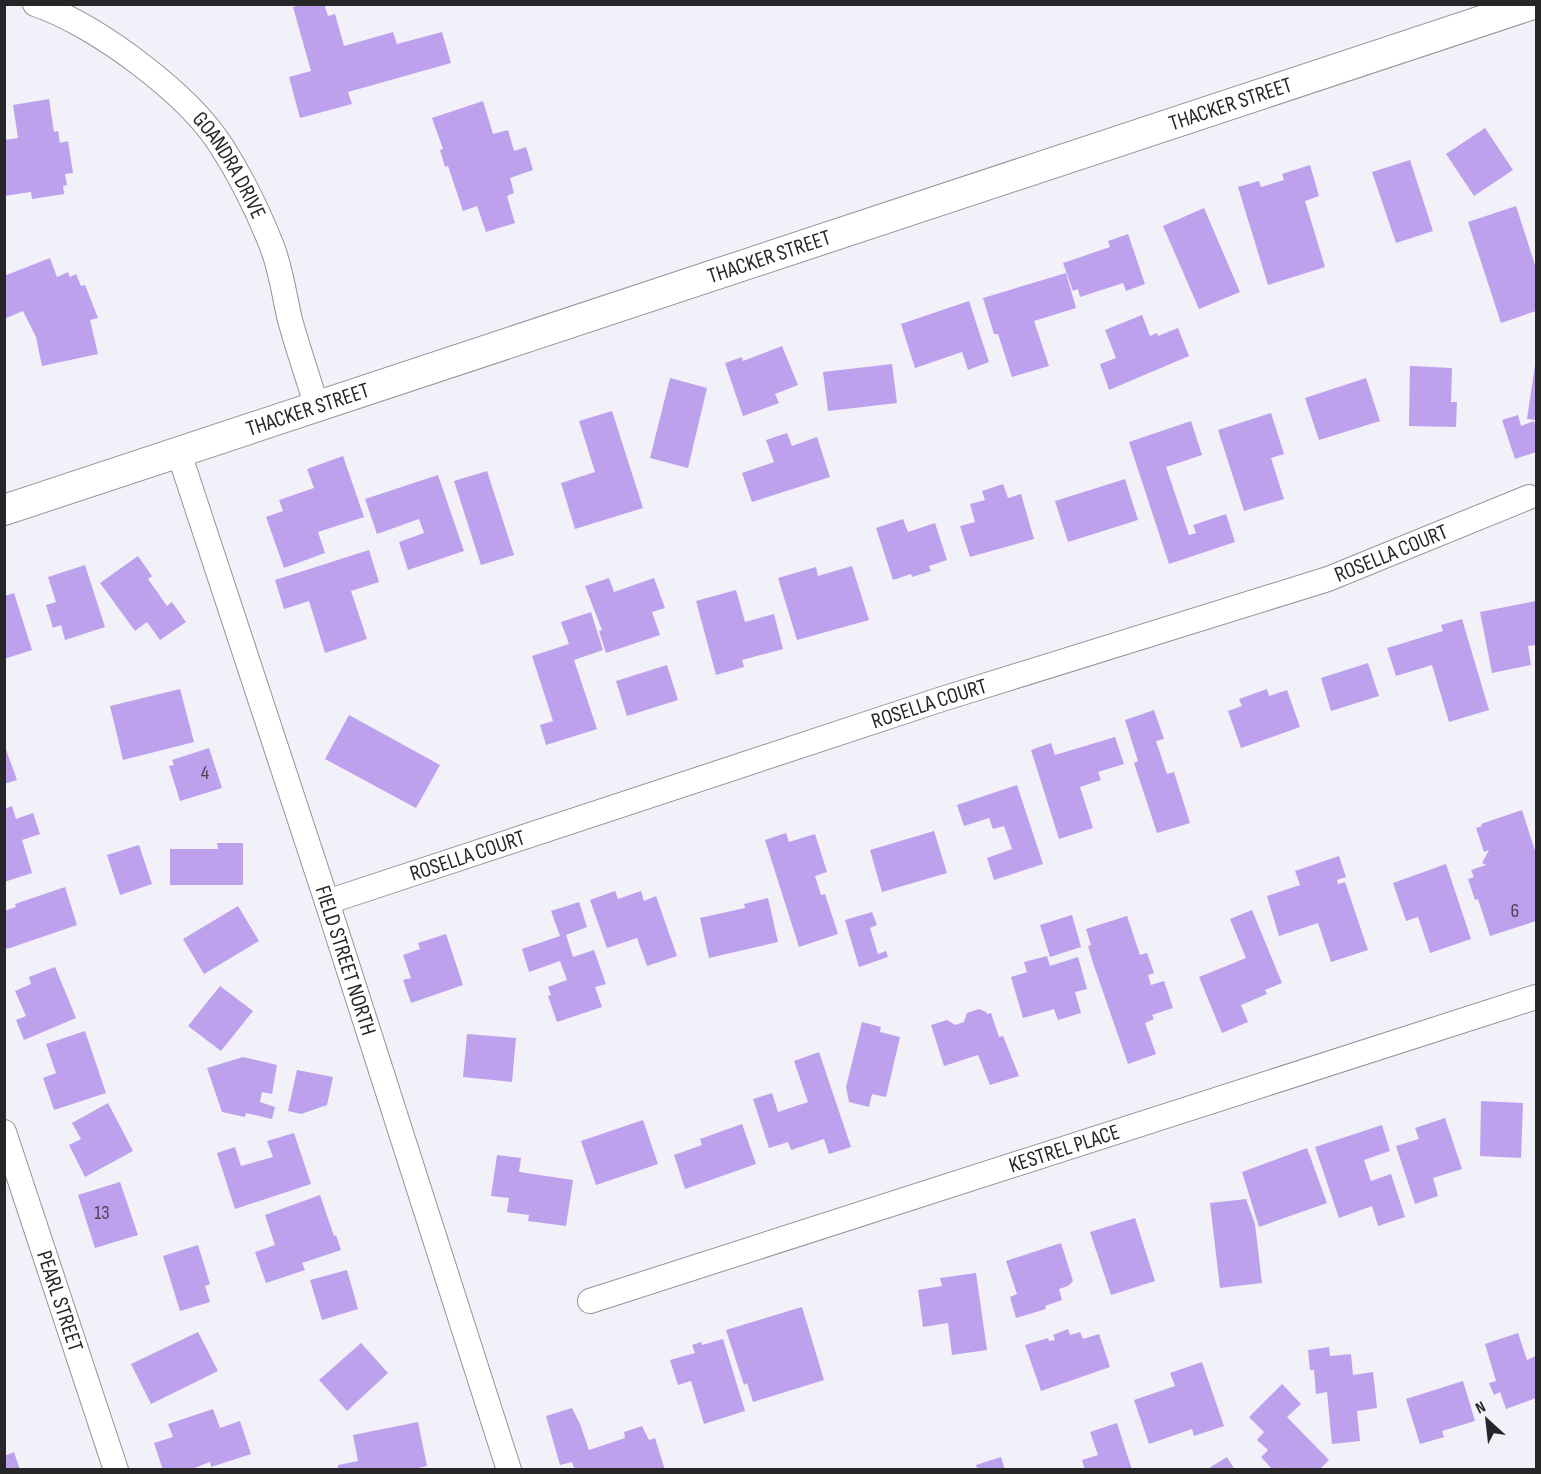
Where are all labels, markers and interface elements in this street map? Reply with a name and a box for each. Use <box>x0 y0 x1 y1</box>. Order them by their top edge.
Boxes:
street label: THACKER STREET <box>1166 71 1296 137</box>
street label: GOANDRA DRIVE <box>187 106 272 223</box>
street label: THACKER STREET <box>704 224 834 290</box>
street label: THACKER STREET <box>243 376 373 442</box>
street label: ROSELLA COURT <box>1331 518 1452 588</box>
street label: ROSELLA COURT <box>868 672 990 735</box>
house number: 4 <box>201 761 209 785</box>
street label: ROSELLA COURT <box>406 824 529 887</box>
street label: FIELD STREET NORTH <box>309 882 382 1039</box>
house number: 6 <box>1511 899 1519 923</box>
street label: KESTREL PLACE <box>1005 1118 1123 1179</box>
house number: 13 <box>94 1201 110 1225</box>
street label: PEARL STREET <box>31 1247 89 1355</box>
north arrow <box>1457 1390 1517 1450</box>
text: N <box>1473 1398 1489 1418</box>

